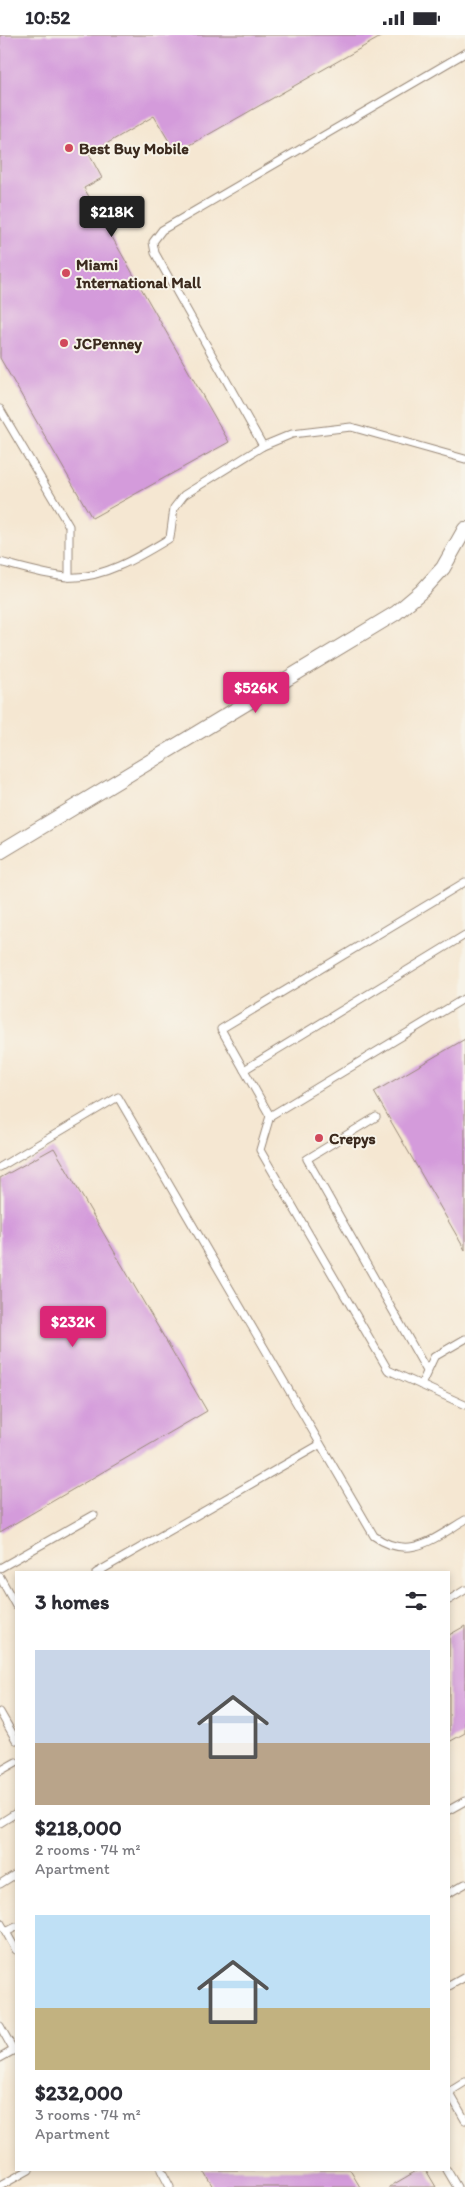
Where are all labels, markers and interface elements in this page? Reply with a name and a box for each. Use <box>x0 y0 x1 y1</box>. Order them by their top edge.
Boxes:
text: 10:52 <box>25 6 70 29</box>
place label: Best Buy Mobile <box>79 139 189 159</box>
marker: Best Buy Mobile <box>63 142 75 154</box>
pin: $218K <box>77 195 147 238</box>
text: $218K <box>91 202 133 221</box>
place label: Miami International Mall <box>76 255 202 292</box>
marker: Miami International Mall <box>60 267 72 279</box>
place label: JCPenney <box>73 334 142 354</box>
marker: JCPenney <box>58 337 70 349</box>
pin: $526K <box>221 671 291 714</box>
text: $526K <box>234 678 278 697</box>
place label: Crepys <box>329 1129 376 1149</box>
marker: Crepys <box>313 1132 325 1144</box>
pin: $232K <box>38 1305 108 1348</box>
text: $232K <box>51 1312 95 1331</box>
icon: filters <box>402 1587 430 1615</box>
text: 3 homes <box>35 1589 110 1614</box>
icon: home <box>188 1682 278 1772</box>
text: $218,000 <box>35 1815 122 1840</box>
text: 2 rooms · 74 m² <box>35 1840 140 1859</box>
text: Apartment <box>35 1859 110 1878</box>
icon: home <box>188 1947 278 2037</box>
text: $232,000 <box>35 2080 123 2105</box>
text: 3 rooms · 74 m² <box>35 2105 141 2124</box>
text: Apartment <box>35 2124 110 2143</box>

